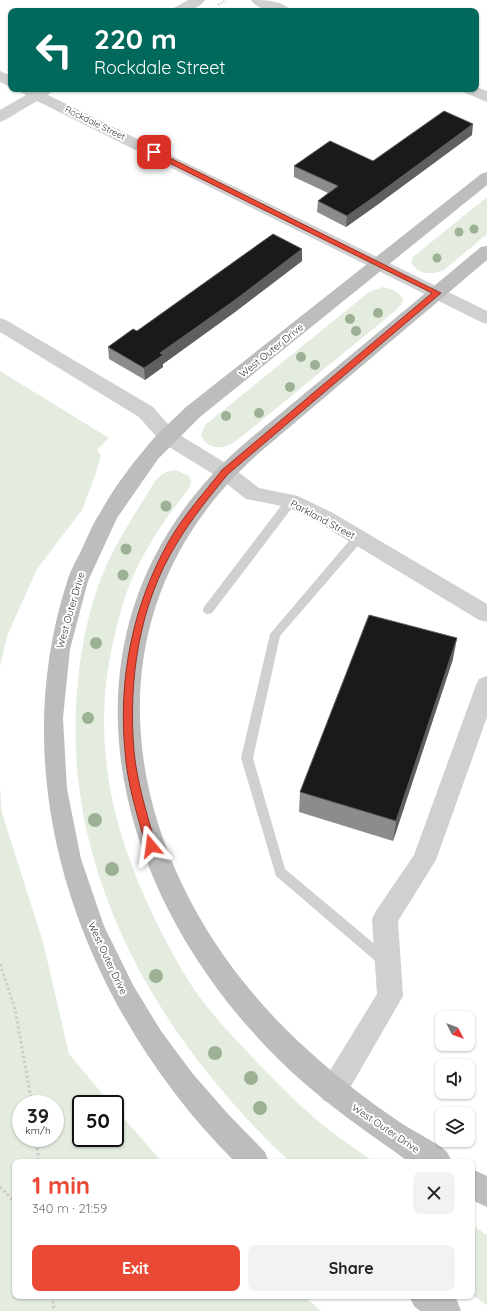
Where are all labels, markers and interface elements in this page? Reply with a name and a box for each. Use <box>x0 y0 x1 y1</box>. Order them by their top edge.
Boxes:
text: 220 m <box>94 21 177 56</box>
icon: left <box>28 24 80 76</box>
text: Rockdale Street <box>94 56 225 79</box>
street label: Rockdale Street <box>63 103 127 142</box>
pin <box>137 135 171 169</box>
icon: arrive <box>143 141 165 163</box>
street label: West Outer Drive <box>237 320 306 380</box>
street label: Parkland Street <box>288 497 358 542</box>
street label: West Outer Drive <box>53 570 88 650</box>
position arrow <box>130 825 172 867</box>
street label: West Outer Drive <box>85 920 130 997</box>
north arrow <box>435 1011 475 1051</box>
map controls <box>435 1011 475 1147</box>
button: sound <box>435 1059 475 1099</box>
speed limit sign: 50 <box>72 1095 124 1147</box>
street label: West Outer Drive <box>349 1101 422 1156</box>
text: 39 <box>27 1103 49 1128</box>
button: layers <box>435 1107 475 1147</box>
text: km/h <box>25 1124 51 1137</box>
text: 1 min <box>32 1170 90 1200</box>
button: close <box>413 1172 455 1214</box>
text: 340 m · 21:59 <box>32 1200 107 1216</box>
button: Exit <box>32 1245 240 1291</box>
button: Share <box>248 1245 455 1291</box>

